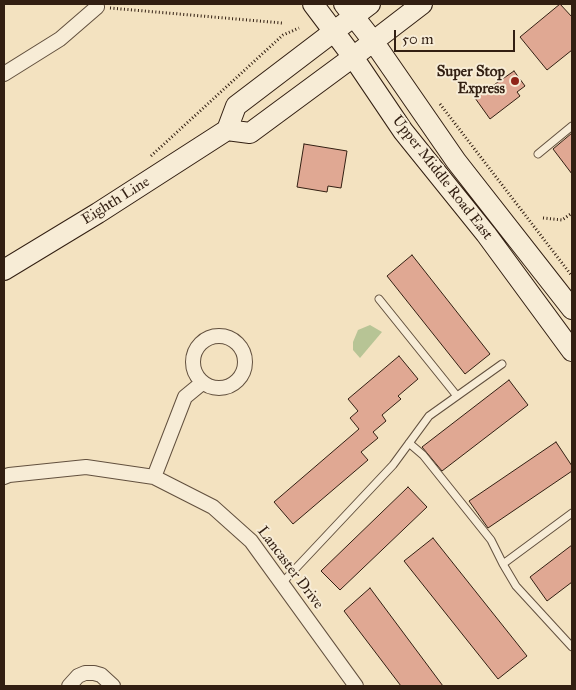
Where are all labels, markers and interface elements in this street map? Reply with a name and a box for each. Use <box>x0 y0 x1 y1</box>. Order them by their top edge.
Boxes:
scale bar <box>396 20 517 52</box>
text: 50 m <box>402 30 434 48</box>
place label: Super Stop Express <box>437 63 505 98</box>
marker: Super Stop Express <box>509 75 521 87</box>
street label: Upper Middle Road East <box>388 112 496 244</box>
street label: Eighth Line <box>79 173 153 229</box>
street label: Lancaster Drive <box>253 523 327 613</box>

